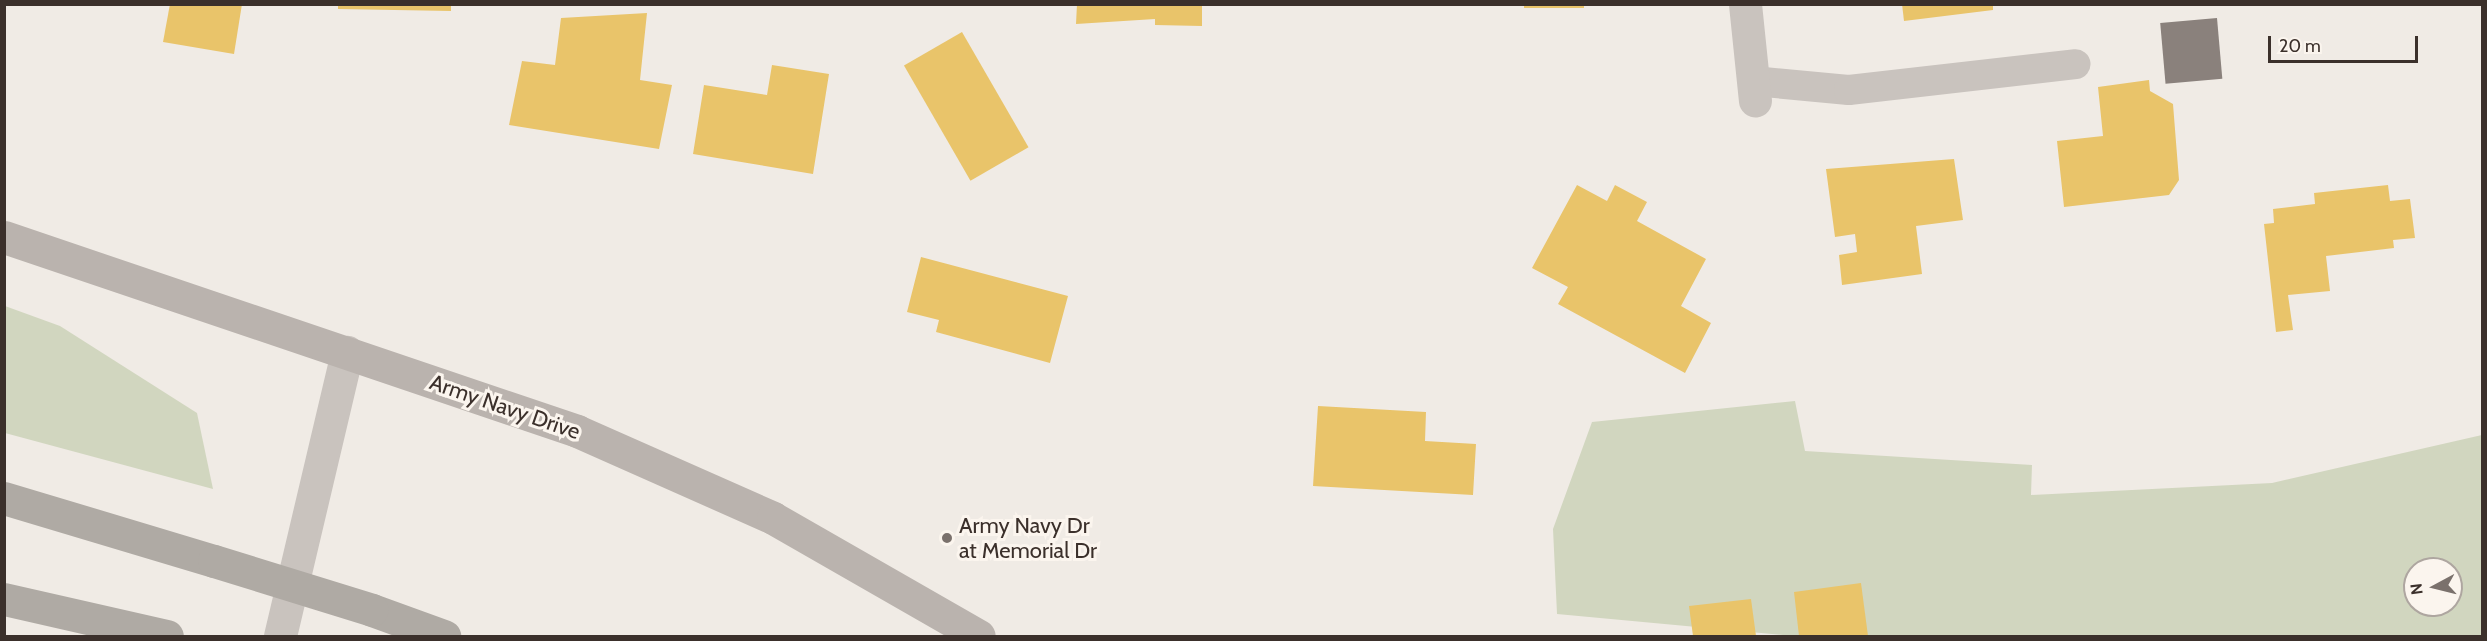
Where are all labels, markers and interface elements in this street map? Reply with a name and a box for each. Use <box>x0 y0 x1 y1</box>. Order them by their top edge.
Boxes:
scale bar <box>2271 24 2421 62</box>
text: 20 m <box>2279 35 2321 57</box>
street label: Army Navy Drive <box>426 369 584 445</box>
place label: Army Navy Dr at Memorial Dr <box>959 512 1097 564</box>
marker: Army Navy Dr at Memorial Dr <box>940 531 954 545</box>
north arrow <box>2403 557 2463 617</box>
text: N <box>2407 582 2427 596</box>

